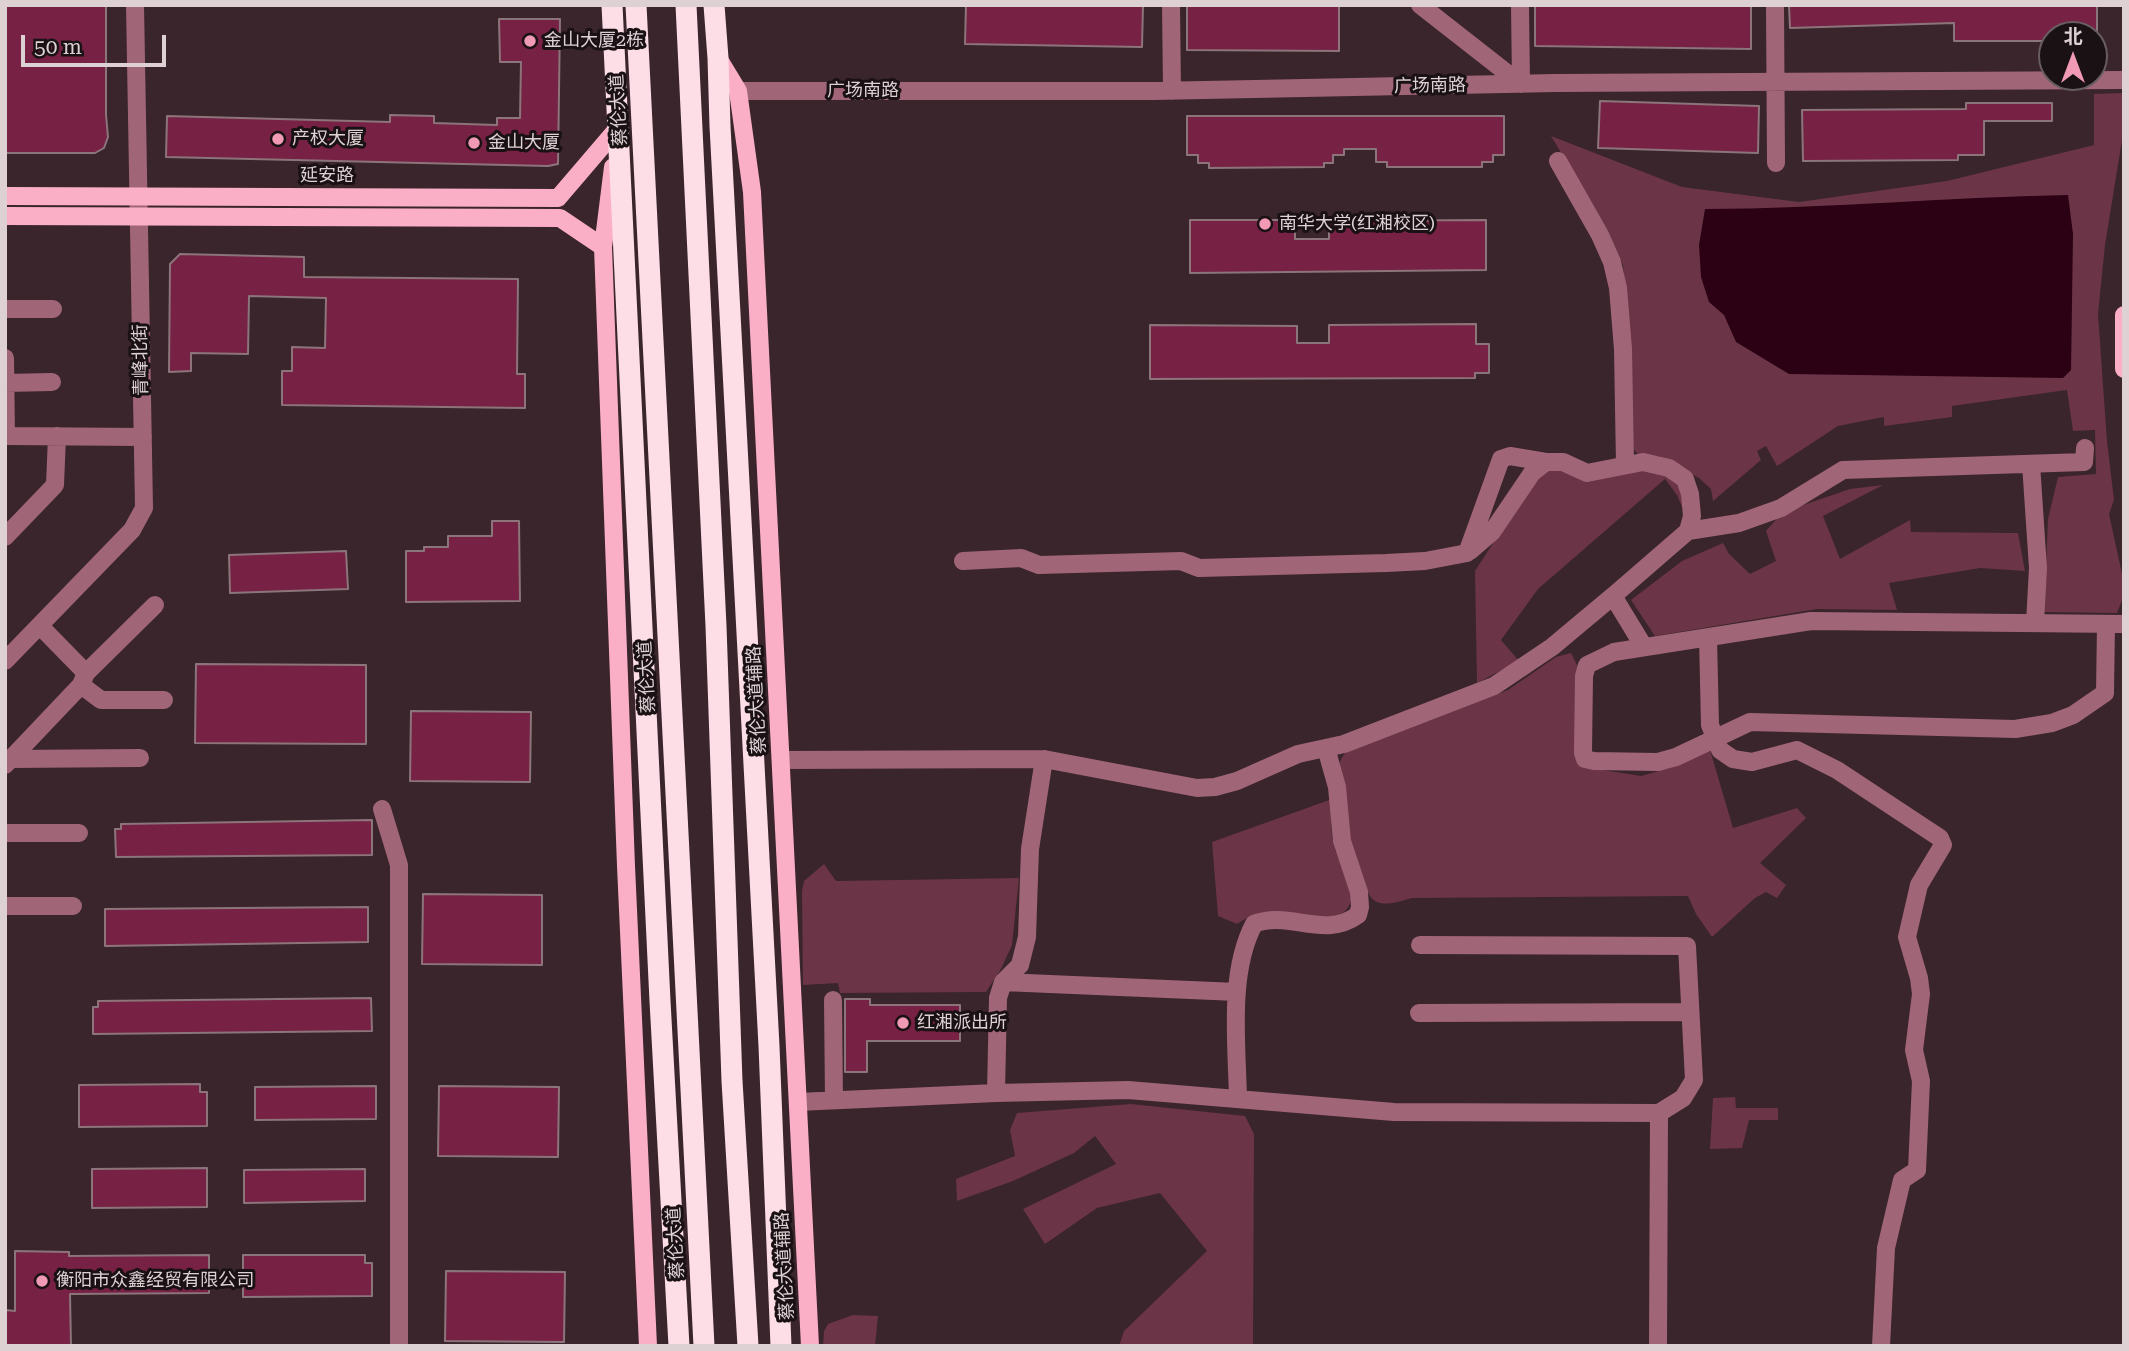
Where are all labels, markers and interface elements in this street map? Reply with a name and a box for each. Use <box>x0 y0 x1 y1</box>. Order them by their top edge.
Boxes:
scale bar <box>24 21 170 65</box>
north arrow <box>2038 21 2108 91</box>
text: 北 <box>2063 25 2083 48</box>
place label: 金山大厦2栋 <box>544 30 644 52</box>
marker: 金山大厦2栋 <box>522 33 538 49</box>
text: 50 m <box>34 35 82 59</box>
street label: 蔡伦大道 <box>606 73 632 147</box>
street label: 广场南路 <box>1394 75 1466 97</box>
street label: 广场南路 <box>827 80 899 102</box>
place label: 产权大厦 <box>292 128 364 150</box>
marker: 产权大厦 <box>270 131 286 147</box>
place label: 金山大厦 <box>488 132 560 154</box>
marker: 金山大厦 <box>466 135 482 151</box>
street label: 延安路 <box>300 165 354 187</box>
place label: 南华大学(红湘校区) <box>1279 213 1435 235</box>
marker: 南华大学(红湘校区) <box>1257 216 1273 232</box>
street label: 青峰北街 <box>130 324 152 396</box>
street label: 蔡伦大道 <box>634 640 660 714</box>
street label: 蔡伦大道辅路 <box>743 646 771 754</box>
place label: 红湘派出所 <box>917 1012 1007 1034</box>
marker: 红湘派出所 <box>895 1015 911 1031</box>
street label: 蔡伦大道 <box>663 1206 689 1280</box>
street label: 蔡伦大道辅路 <box>771 1212 799 1320</box>
place label: 衡阳市众鑫经贸有限公司 <box>56 1270 254 1292</box>
marker: 衡阳市众鑫经贸有限公司 <box>34 1273 50 1289</box>

